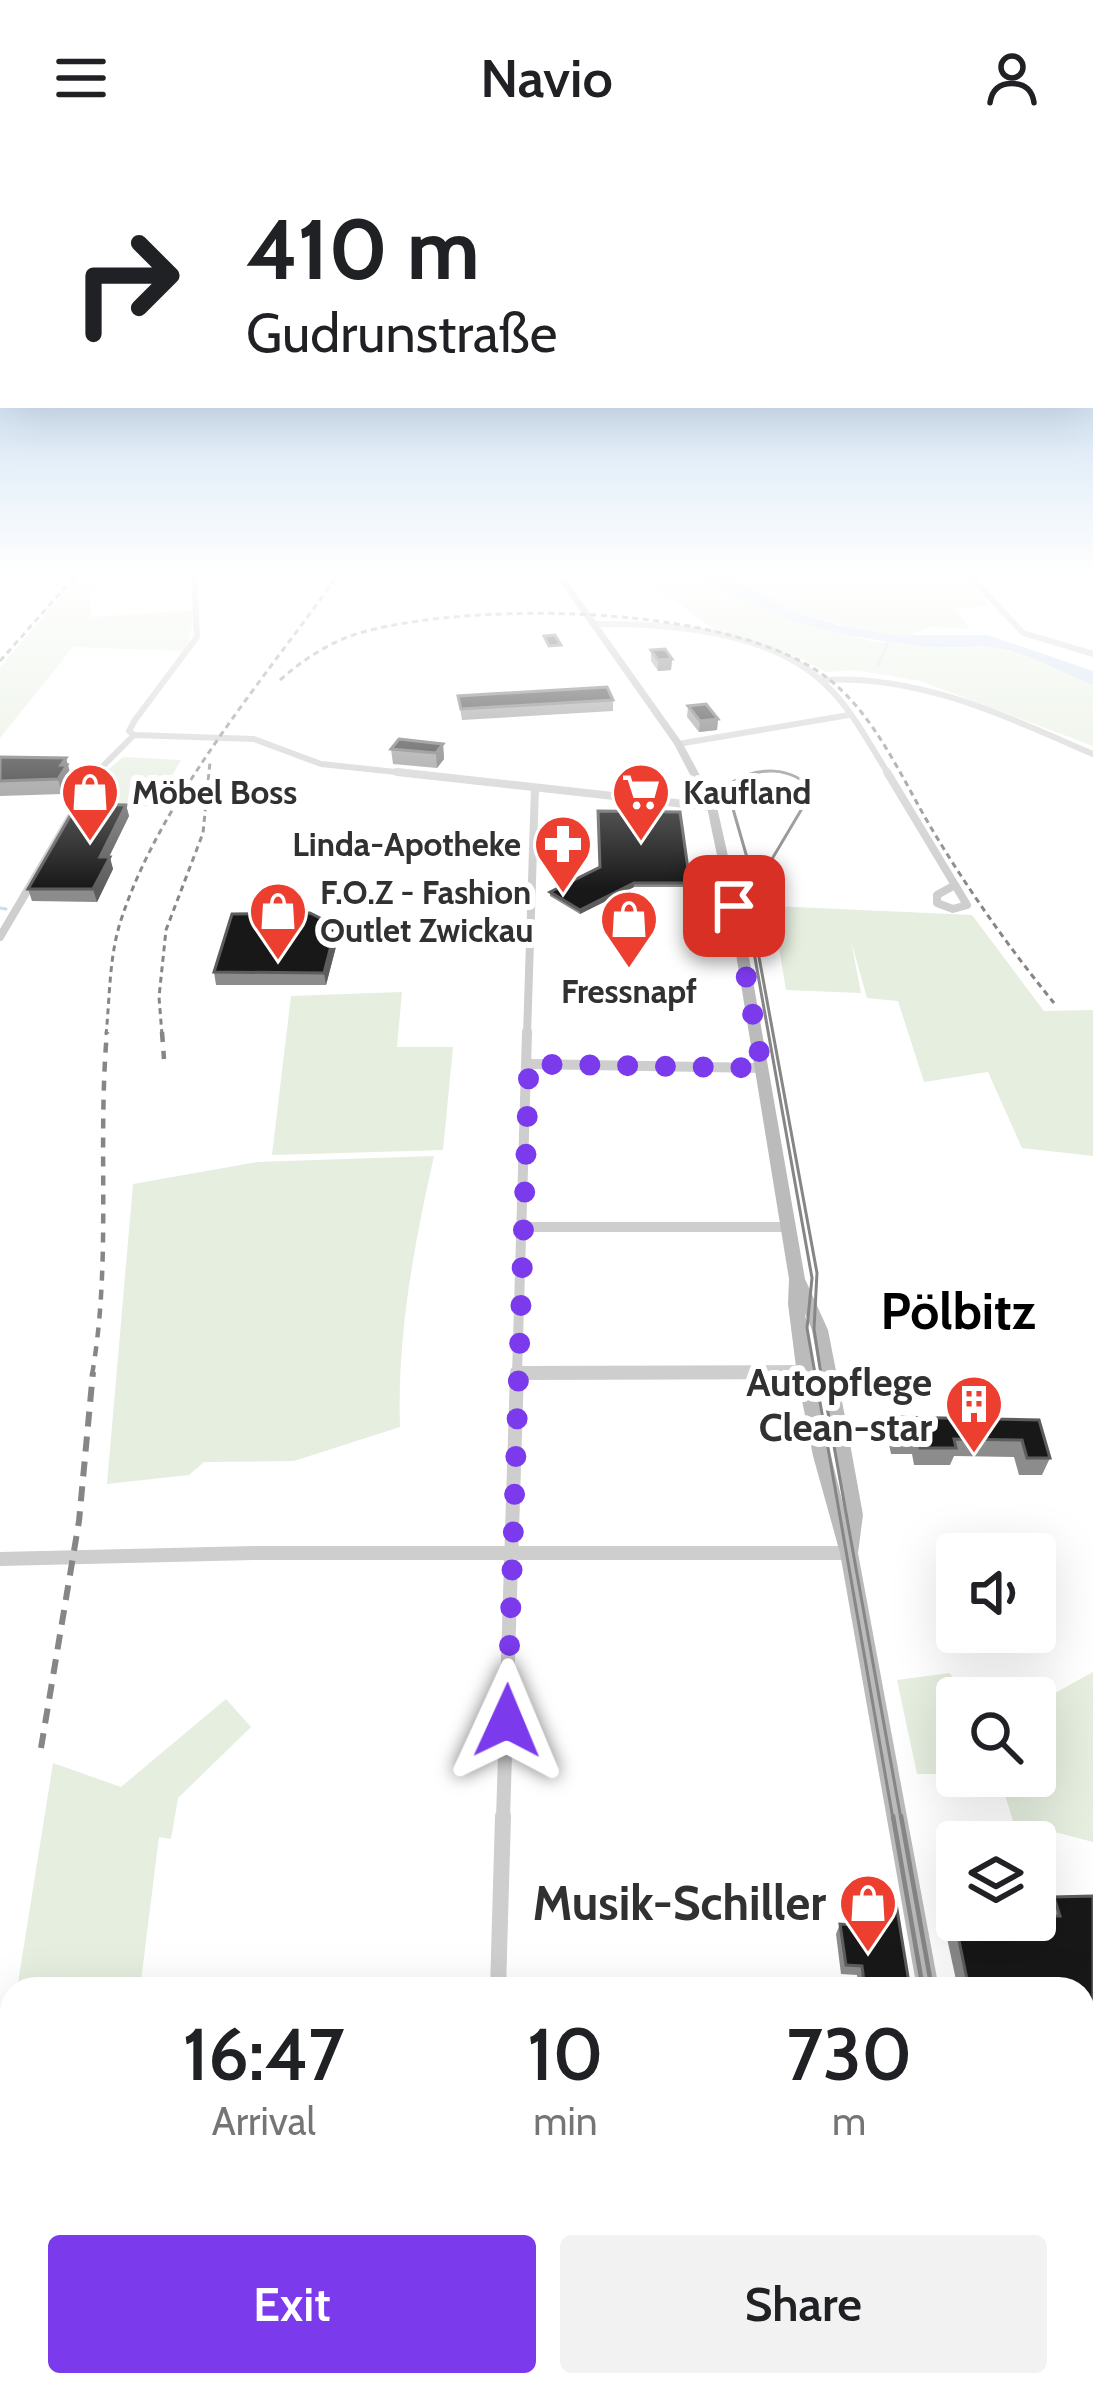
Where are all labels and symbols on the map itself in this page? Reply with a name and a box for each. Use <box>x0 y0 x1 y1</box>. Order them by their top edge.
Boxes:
shop icon: Möbel Boss <box>59 761 121 843</box>
supermarket icon: Kaufland <box>610 761 672 843</box>
place label: Möbel Boss <box>132 772 297 812</box>
place label: Kaufland <box>683 772 811 812</box>
pharmacy icon: Linda-Apotheke <box>532 813 594 895</box>
place label: Linda-Apotheke <box>292 824 521 864</box>
pin <box>683 855 785 957</box>
place label: F.O.Z - Fashion Outlet Zwickau <box>320 872 534 950</box>
shop icon: F.O.Z - Fashion Outlet Zwickau <box>247 880 309 962</box>
shop icon: Fressnapf <box>598 888 660 970</box>
place label: Fressnapf <box>561 971 697 1011</box>
district label: Pölbitz <box>880 1280 1036 1342</box>
place label: Autopflege Clean-star <box>746 1358 932 1451</box>
building icon: Autopflege Clean-star <box>943 1373 1005 1455</box>
position arrow <box>444 1658 570 1784</box>
shop icon: Musik-Schiller <box>837 1872 899 1954</box>
place label: Musik-Schiller <box>532 1874 826 1932</box>

